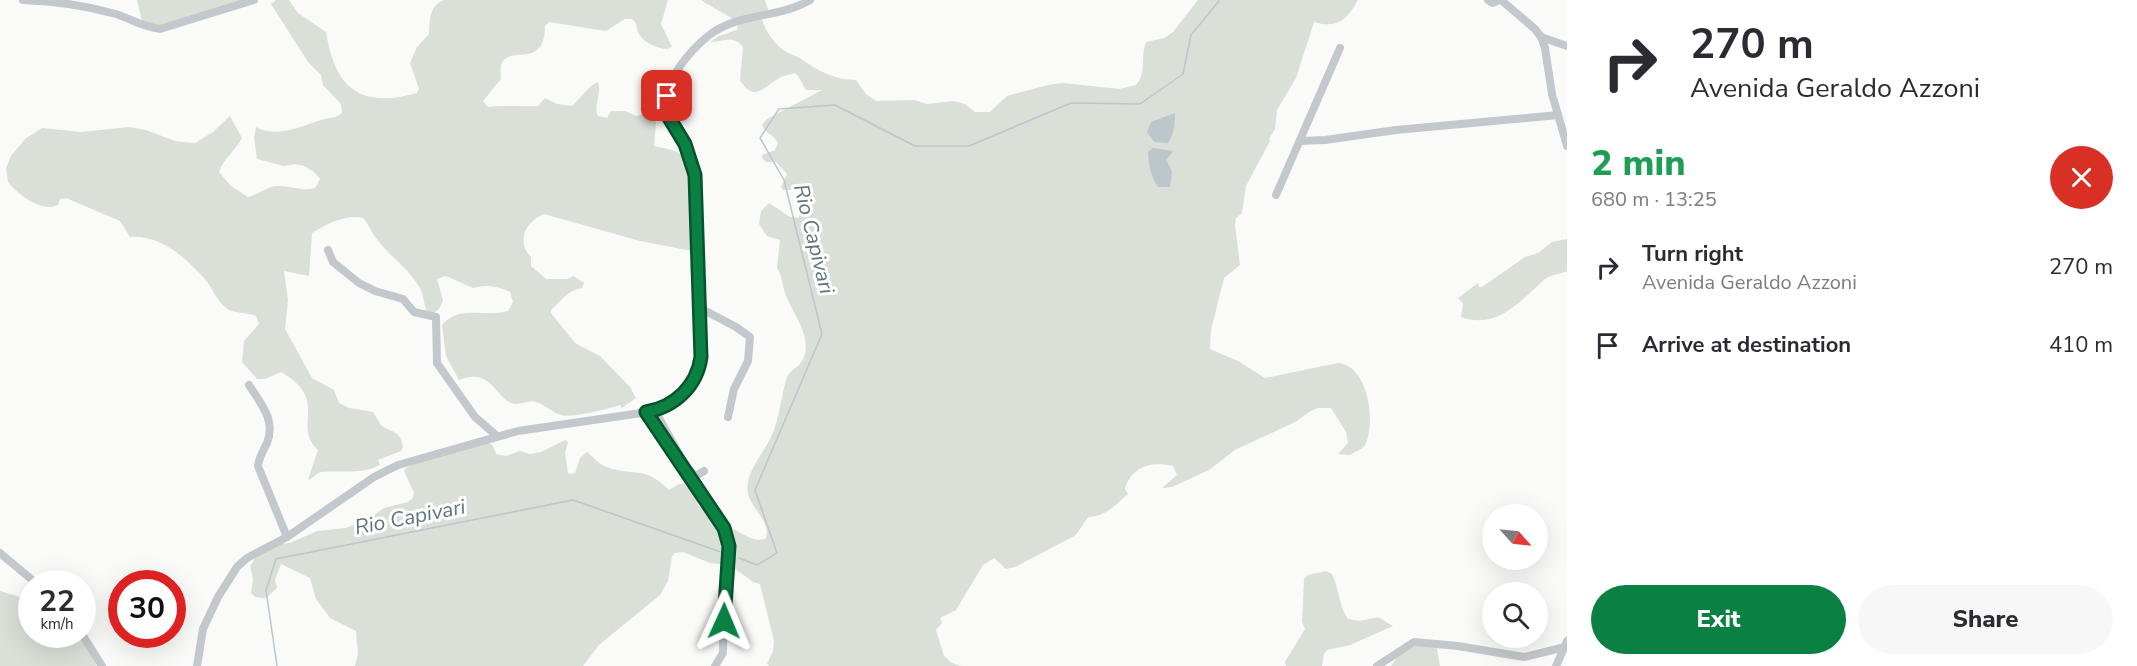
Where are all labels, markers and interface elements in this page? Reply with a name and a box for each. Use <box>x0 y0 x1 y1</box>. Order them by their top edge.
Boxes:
text: 270 m <box>1690 16 1814 73</box>
icon: right <box>1591 24 1669 102</box>
pin <box>641 70 692 121</box>
text: Avenida Geraldo Azzoni <box>1690 70 1980 107</box>
icon: arrive <box>650 79 683 112</box>
text: 2 min <box>1591 139 1686 188</box>
button: close <box>2050 146 2113 209</box>
water label: Rio Capivari <box>787 181 841 298</box>
text: 680 m · 13:25 <box>1591 186 1717 213</box>
text: Turn right <box>1642 239 1743 269</box>
icon: right <box>1591 251 1624 284</box>
text: 270 m <box>2049 252 2113 282</box>
text: Avenida Geraldo Azzoni <box>1642 269 1857 296</box>
icon: arrive <box>1591 329 1624 362</box>
text: Arrive at destination <box>1642 330 1851 360</box>
text: 410 m <box>2049 330 2113 360</box>
water label: Rio Capivari <box>352 492 469 541</box>
north arrow <box>1482 504 1548 570</box>
map controls <box>1482 504 1548 648</box>
speed limit sign: 30 <box>108 570 186 648</box>
text: 22 <box>39 581 75 622</box>
button: search <box>1482 582 1548 648</box>
button: Exit <box>1591 585 1846 654</box>
button: Share <box>1858 585 2113 654</box>
position arrow <box>692 589 756 653</box>
text: km/h <box>40 614 74 634</box>

